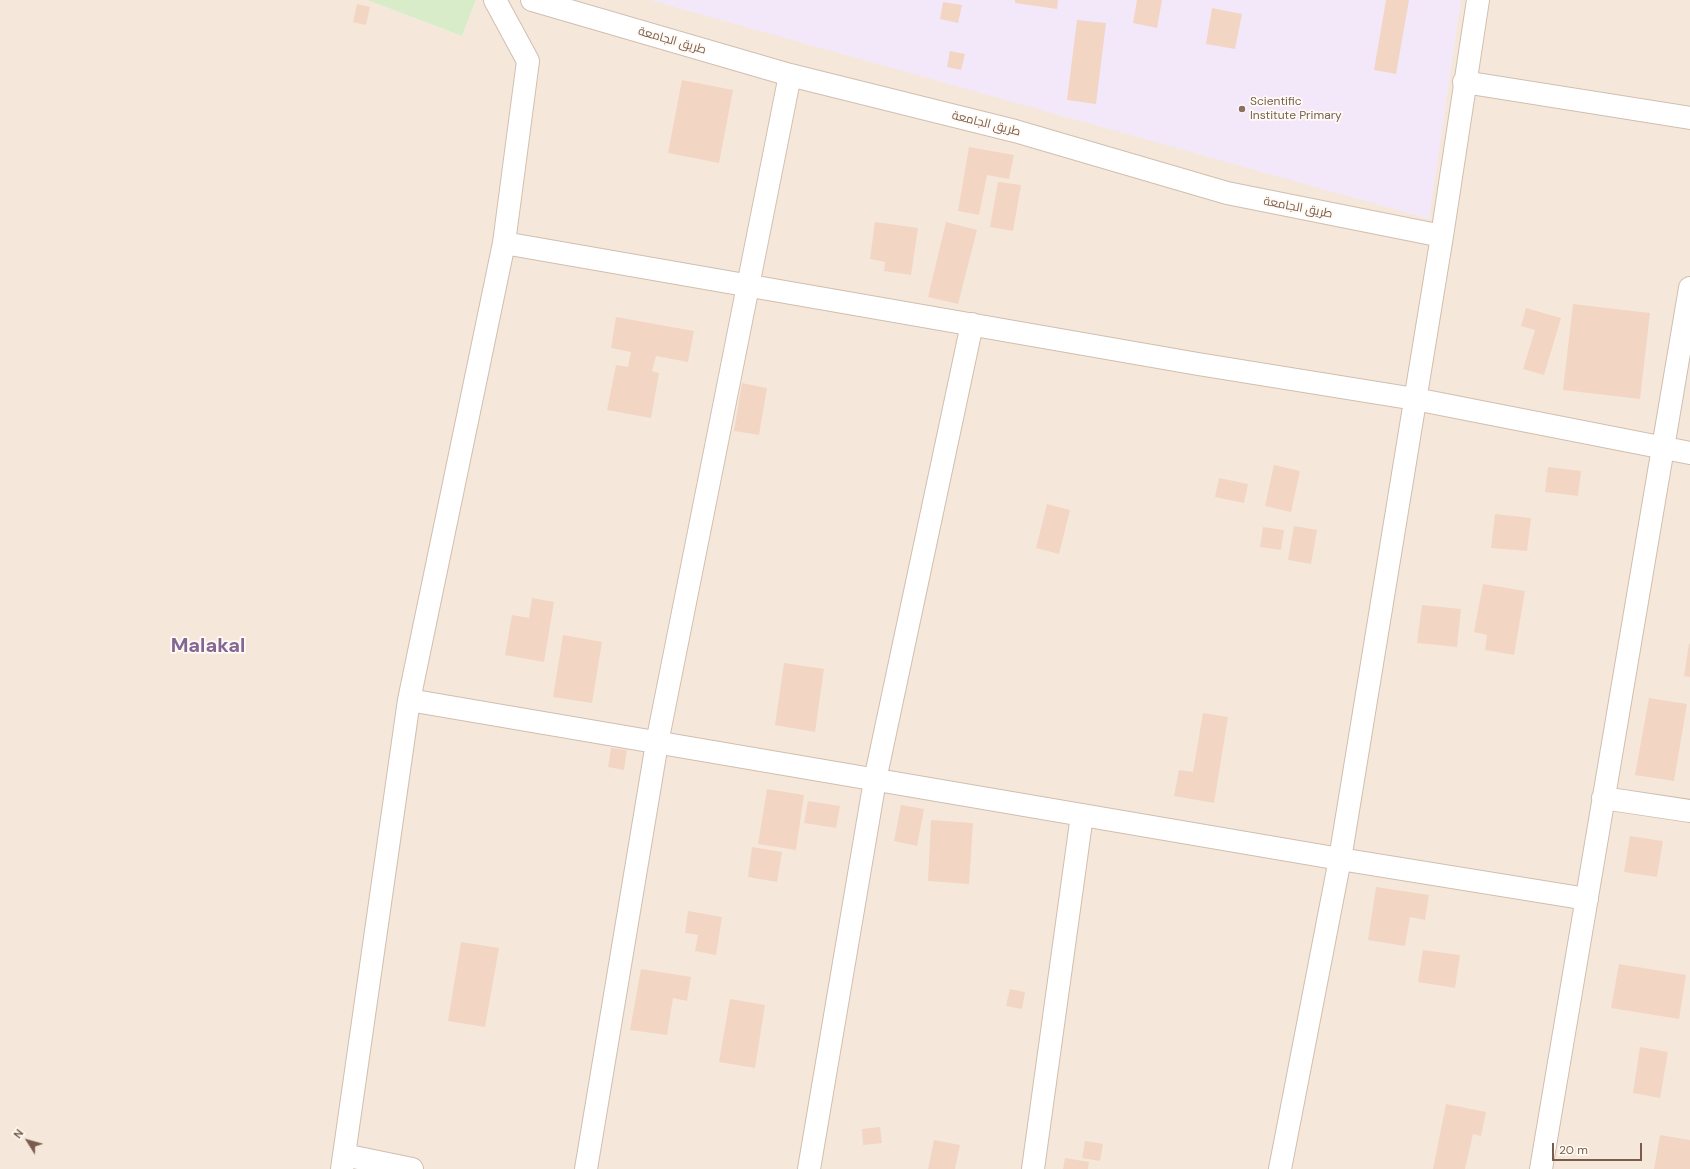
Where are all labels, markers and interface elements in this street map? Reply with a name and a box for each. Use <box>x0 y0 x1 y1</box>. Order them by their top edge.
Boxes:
street label: طريق الجامعة <box>636 24 708 58</box>
place label: Scientific Institute Primary <box>1250 95 1342 123</box>
marker: Scientific Institute Primary <box>1237 104 1247 114</box>
street label: طريق الجامعة <box>950 109 1022 139</box>
street label: طريق الجامعة <box>1262 194 1334 222</box>
district label: Malakal <box>171 635 245 659</box>
north arrow <box>8 1121 48 1161</box>
text: N <box>10 1126 26 1141</box>
scale bar <box>1554 1135 1644 1161</box>
text: 20 m <box>1559 1142 1588 1158</box>

